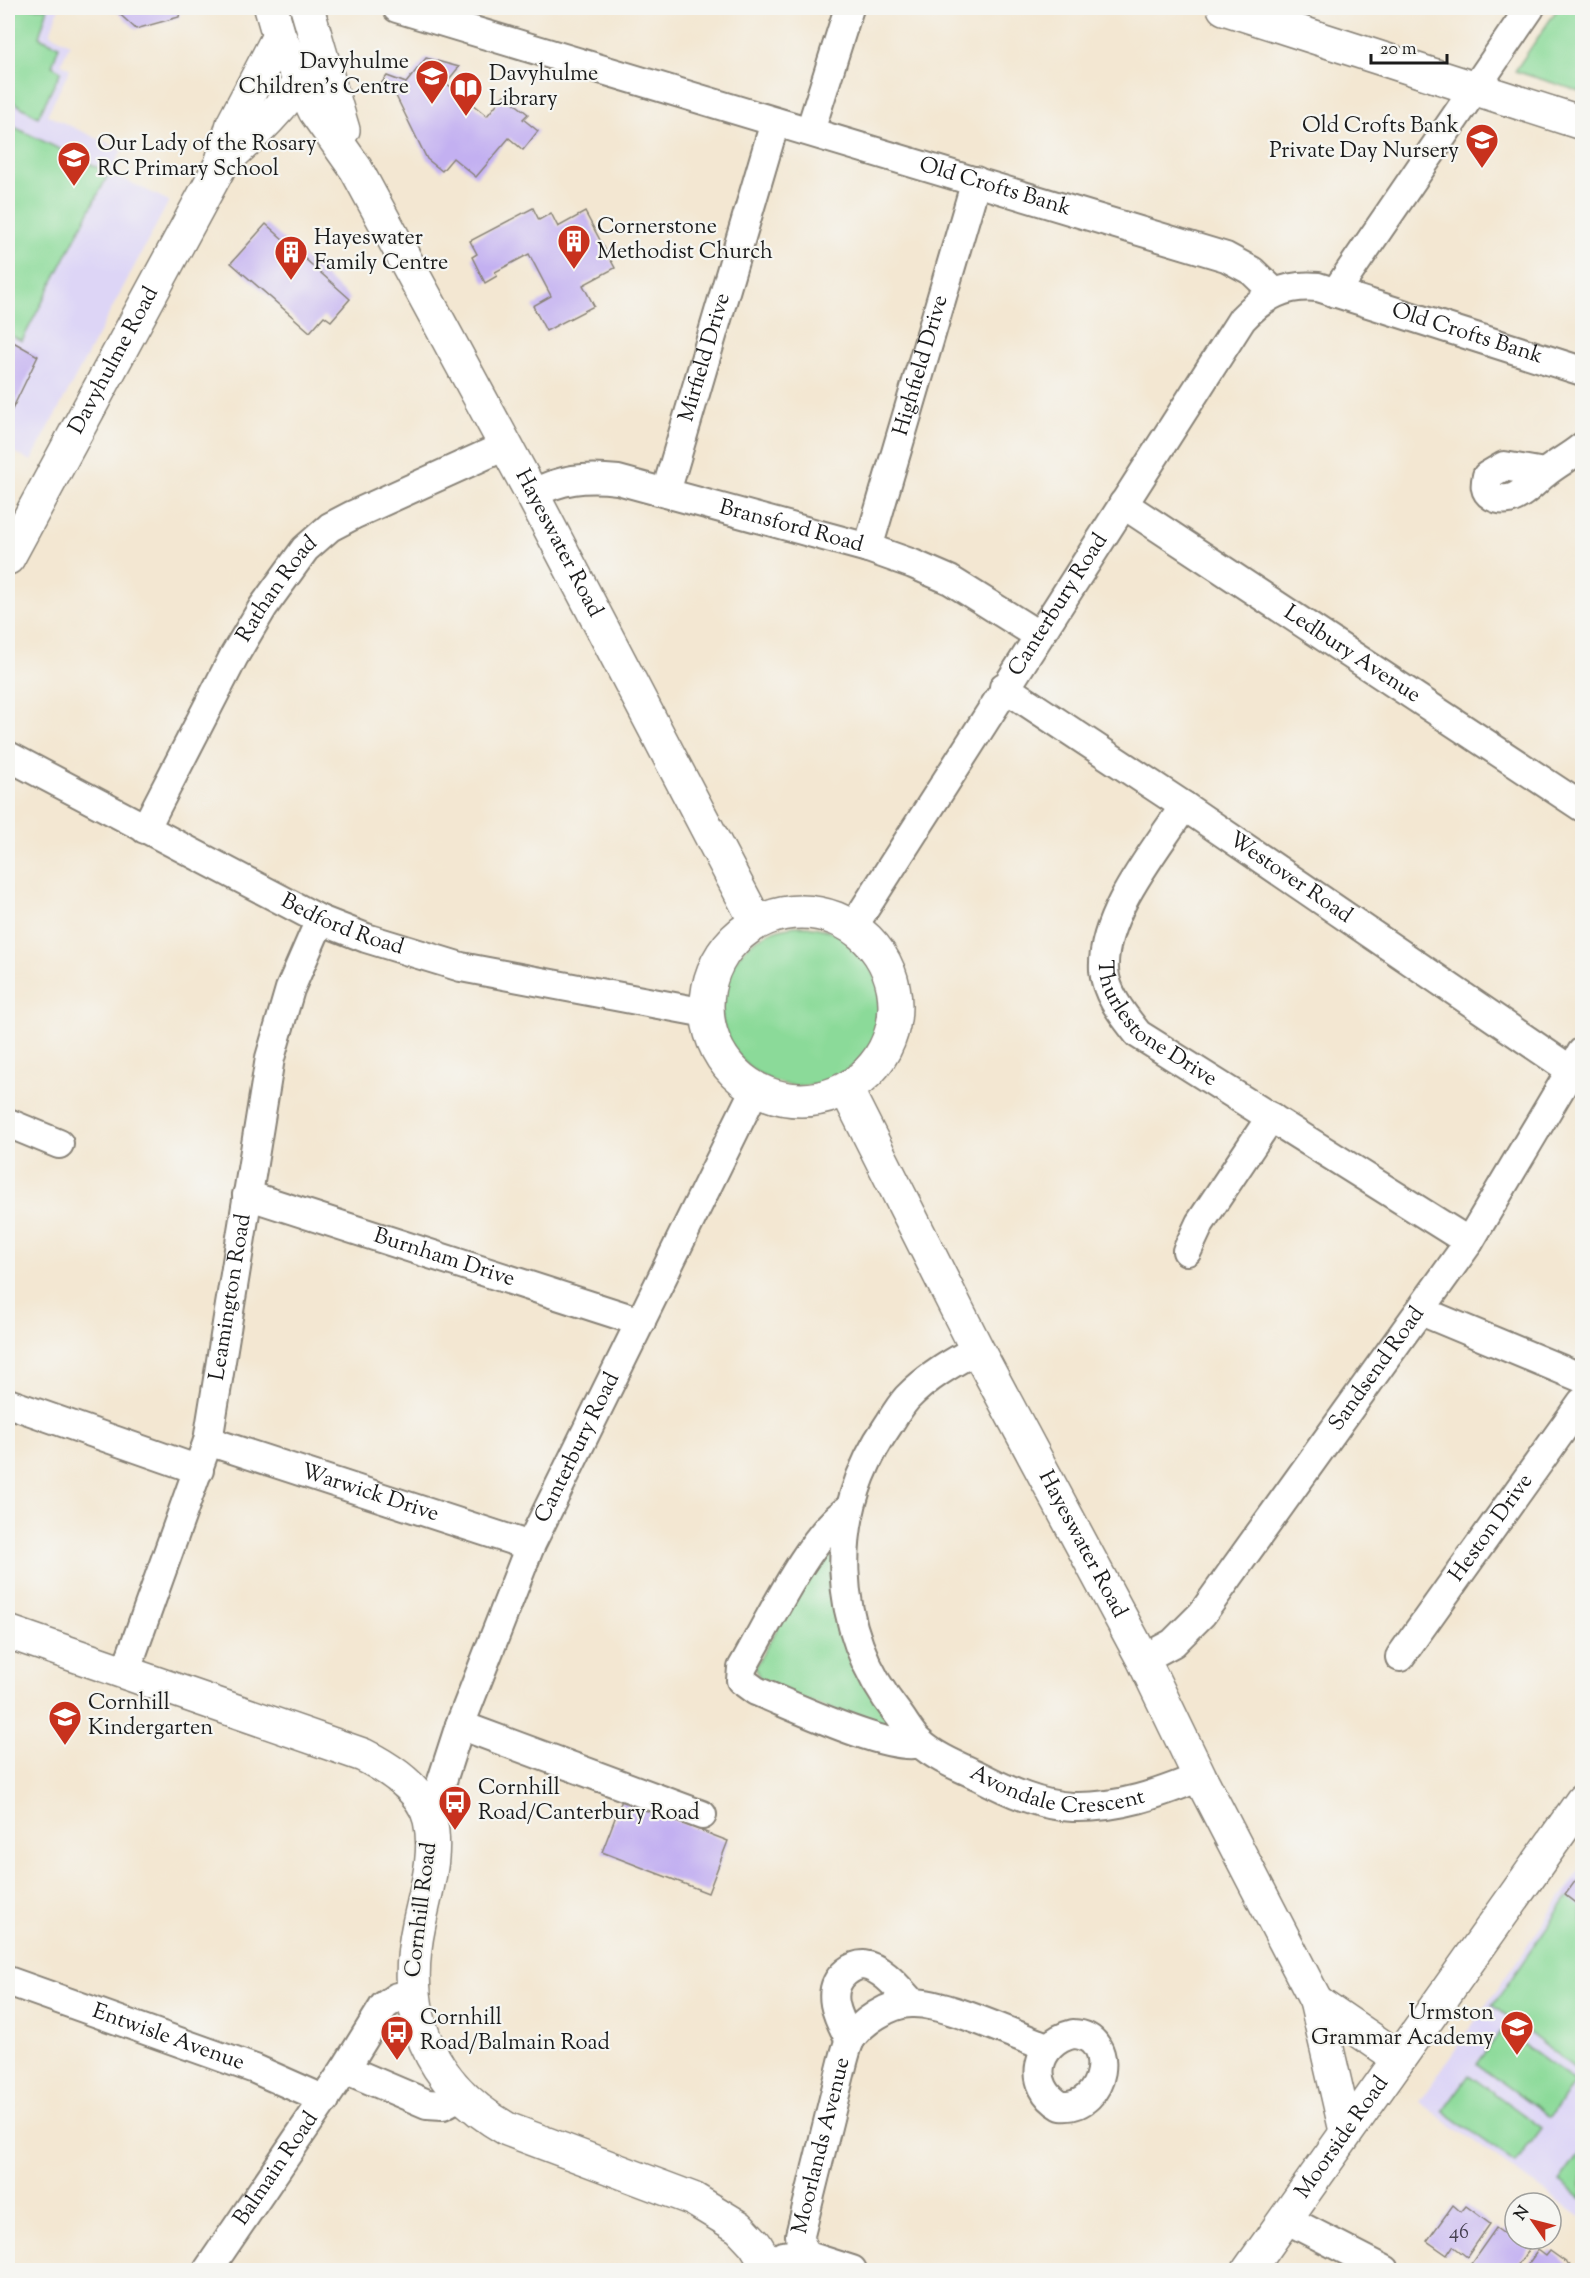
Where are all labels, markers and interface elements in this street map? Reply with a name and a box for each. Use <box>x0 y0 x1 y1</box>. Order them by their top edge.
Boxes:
scale bar <box>1371 27 1448 65</box>
text: 20 m <box>1380 37 1417 63</box>
place label: Davyhulme Children's Centre <box>238 47 409 104</box>
school or university icon: Davyhulme Children's Centre <box>414 58 450 105</box>
place label: Davyhulme Library <box>489 59 598 116</box>
library icon: Davyhulme Library <box>448 70 484 117</box>
place label: Old Crofts Bank Private Day Nursery <box>1269 111 1459 168</box>
school or university icon: Old Crofts Bank Private Day Nursery <box>1464 122 1500 169</box>
place label: Our Lady of the Rosary RC Primary School <box>97 129 317 186</box>
school or university icon: Our Lady of the Rosary RC Primary School <box>56 140 92 187</box>
street label: Old Crofts Bank <box>915 150 1074 225</box>
place label: Cornerstone Methodist Church <box>597 212 773 269</box>
place label: Hayeswater Family Centre <box>314 223 448 280</box>
building icon: Cornerstone Methodist Church <box>556 223 592 270</box>
building icon: Hayeswater Family Centre <box>273 234 309 281</box>
street label: Davyhulme Road <box>62 281 168 441</box>
street label: Mirfield Drive <box>671 290 740 426</box>
street label: Highfield Drive <box>886 291 958 440</box>
street label: Old Crofts Bank <box>1387 295 1547 373</box>
street label: Hayeswater Road <box>506 464 610 623</box>
street label: Bransford Road <box>715 492 867 562</box>
street label: Canterbury Road <box>1001 527 1117 683</box>
street label: Rathan Road <box>229 529 325 649</box>
street label: Ledbury Avenue <box>1277 598 1427 712</box>
street label: Westover Road <box>1222 825 1358 932</box>
street label: Bedford Road <box>275 886 407 965</box>
street label: Thurlestone Drive <box>1088 959 1223 1096</box>
street label: Leamington Road <box>202 1212 261 1383</box>
street label: Burnham Drive <box>369 1221 519 1296</box>
street label: Sandsend Road <box>1322 1300 1433 1438</box>
street label: Canterbury Road <box>528 1367 629 1529</box>
street label: Warwick Drive <box>297 1456 443 1531</box>
street label: Hayeswater Road <box>1029 1465 1134 1624</box>
street label: Heston Drive <box>1442 1468 1542 1589</box>
place label: Cornhill Kindergarten <box>88 1688 213 1745</box>
school or university icon: Cornhill Kindergarten <box>47 1699 83 1746</box>
street label: Avondale Crescent <box>964 1758 1149 1823</box>
place label: Cornhill Road/Canterbury Road <box>478 1773 700 1830</box>
bus stop icon: Cornhill Road/Canterbury Road <box>437 1784 473 1831</box>
street label: Cornhill Road <box>398 1841 446 1979</box>
street label: Entwisle Avenue <box>88 1996 249 2080</box>
place label: Urmston Grammar Academy <box>1311 1998 1494 2055</box>
place label: Cornhill Road/Balmain Road <box>420 2003 610 2060</box>
school or university icon: Urmston Grammar Academy <box>1499 2009 1535 2056</box>
bus stop icon: Cornhill Road/Balmain Road <box>379 2014 415 2061</box>
street label: Moorlands Avenue <box>785 2054 859 2237</box>
street label: Moorside Road <box>1288 2070 1397 2206</box>
street label: Balmain Road <box>226 2106 327 2233</box>
north arrow <box>1503 2191 1563 2251</box>
text: N <box>1510 2202 1536 2226</box>
house number: 46 <box>1449 2219 1469 2248</box>

